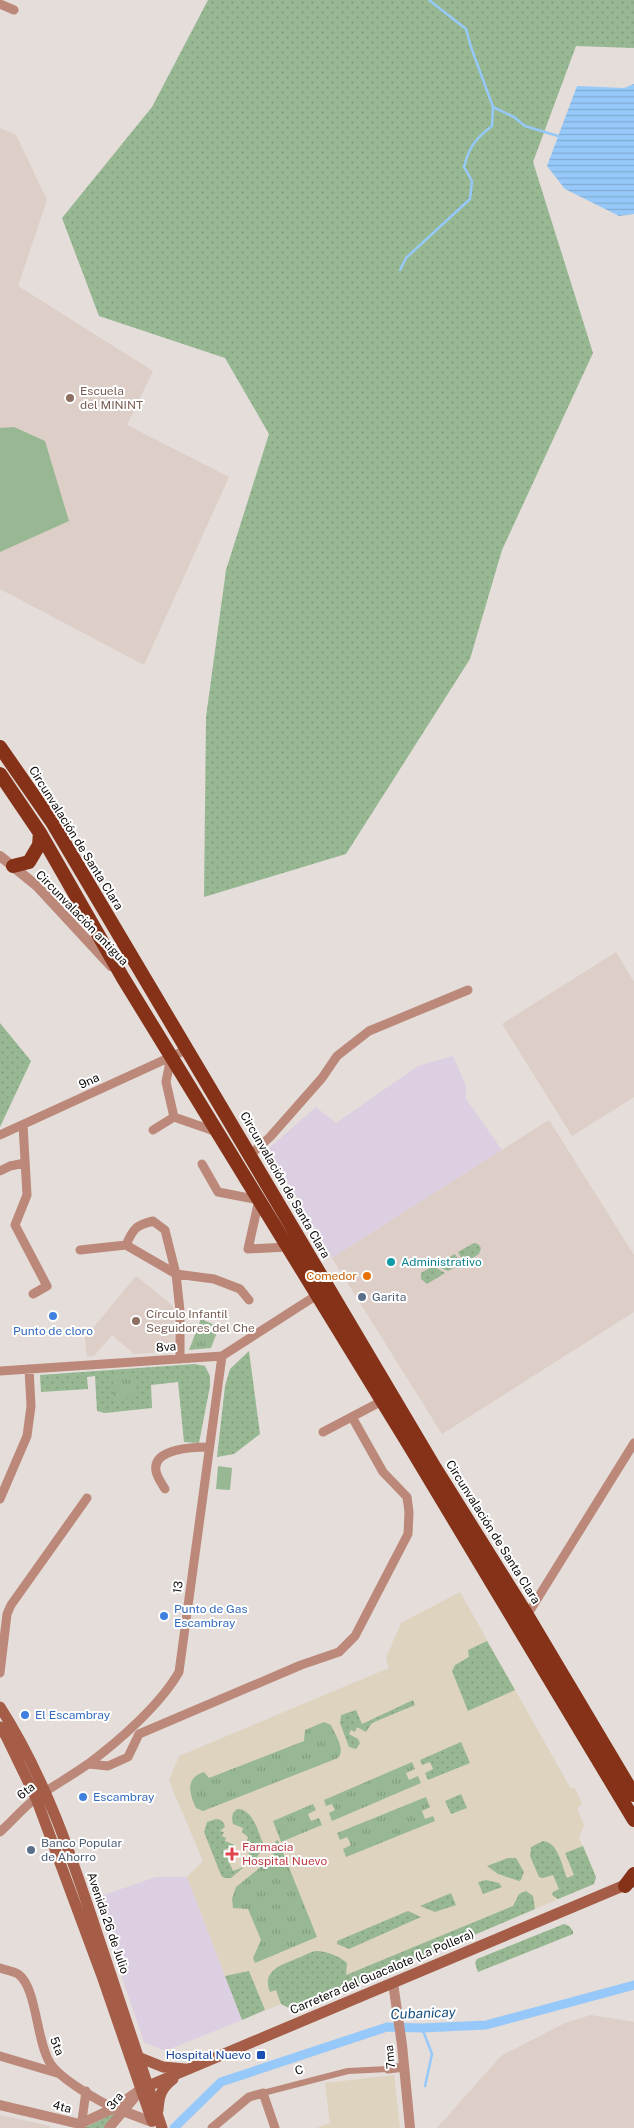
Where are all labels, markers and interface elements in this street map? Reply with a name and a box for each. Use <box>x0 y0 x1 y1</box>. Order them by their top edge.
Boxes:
place label: Escuela del MININT <box>80 384 143 412</box>
marker: Escuela del MININT <box>64 392 76 404</box>
street label: Circunvalación de Santa Clara <box>26 764 126 912</box>
street label: Circunvalación antigua <box>33 868 131 968</box>
street label: 9na <box>77 1070 101 1092</box>
street label: Circunvalación de Santa Clara <box>237 1109 333 1261</box>
place label: Administrativo <box>401 1255 482 1269</box>
marker: Administrativo <box>385 1256 397 1268</box>
place label: Comedor <box>306 1269 357 1283</box>
marker: Comedor <box>361 1270 373 1282</box>
place label: Garita <box>372 1290 406 1304</box>
marker: Garita <box>356 1291 368 1303</box>
place label: Círculo Infantil Seguidores del Che <box>146 1307 255 1335</box>
marker: Punto de cloro <box>47 1310 59 1322</box>
marker: Círculo Infantil Seguidores del Che <box>130 1315 142 1327</box>
place label: Punto de cloro <box>13 1324 93 1338</box>
street label: 8va <box>155 1339 177 1355</box>
street label: Circunvalación de Santa Clara <box>443 1458 543 1606</box>
street label: 13 <box>170 1580 186 1594</box>
place label: Punto de Gas Escambray <box>174 1602 248 1630</box>
marker: Punto de Gas Escambray <box>158 1610 170 1622</box>
place label: El Escambray <box>35 1708 111 1722</box>
marker: El Escambray <box>19 1709 31 1721</box>
street label: 6ta <box>14 1780 38 1802</box>
place label: Escambray <box>93 1790 155 1804</box>
marker: Escambray <box>77 1791 89 1803</box>
place label: Banco Popular de Ahorro <box>41 1836 122 1864</box>
place label: Farmacia Hospital Nuevo <box>242 1840 327 1868</box>
marker: Banco Popular de Ahorro <box>25 1844 37 1856</box>
marker: Farmacia Hospital Nuevo <box>226 1848 238 1860</box>
street label: Avenida 26 de Julio <box>84 1870 132 1976</box>
street label: Carretera del Guacalote (La Pollera) <box>288 1927 476 2017</box>
water label: Cubanicay <box>390 2004 457 2022</box>
street label: 5ta <box>47 2035 67 2057</box>
street label: 7ma <box>382 2044 398 2070</box>
place label: Hospital Nuevo <box>166 2048 251 2062</box>
marker: Hospital Nuevo <box>255 2049 267 2061</box>
street label: C <box>293 2062 305 2078</box>
street label: 3ra <box>104 2089 126 2113</box>
street label: 4ta <box>51 2098 73 2116</box>

